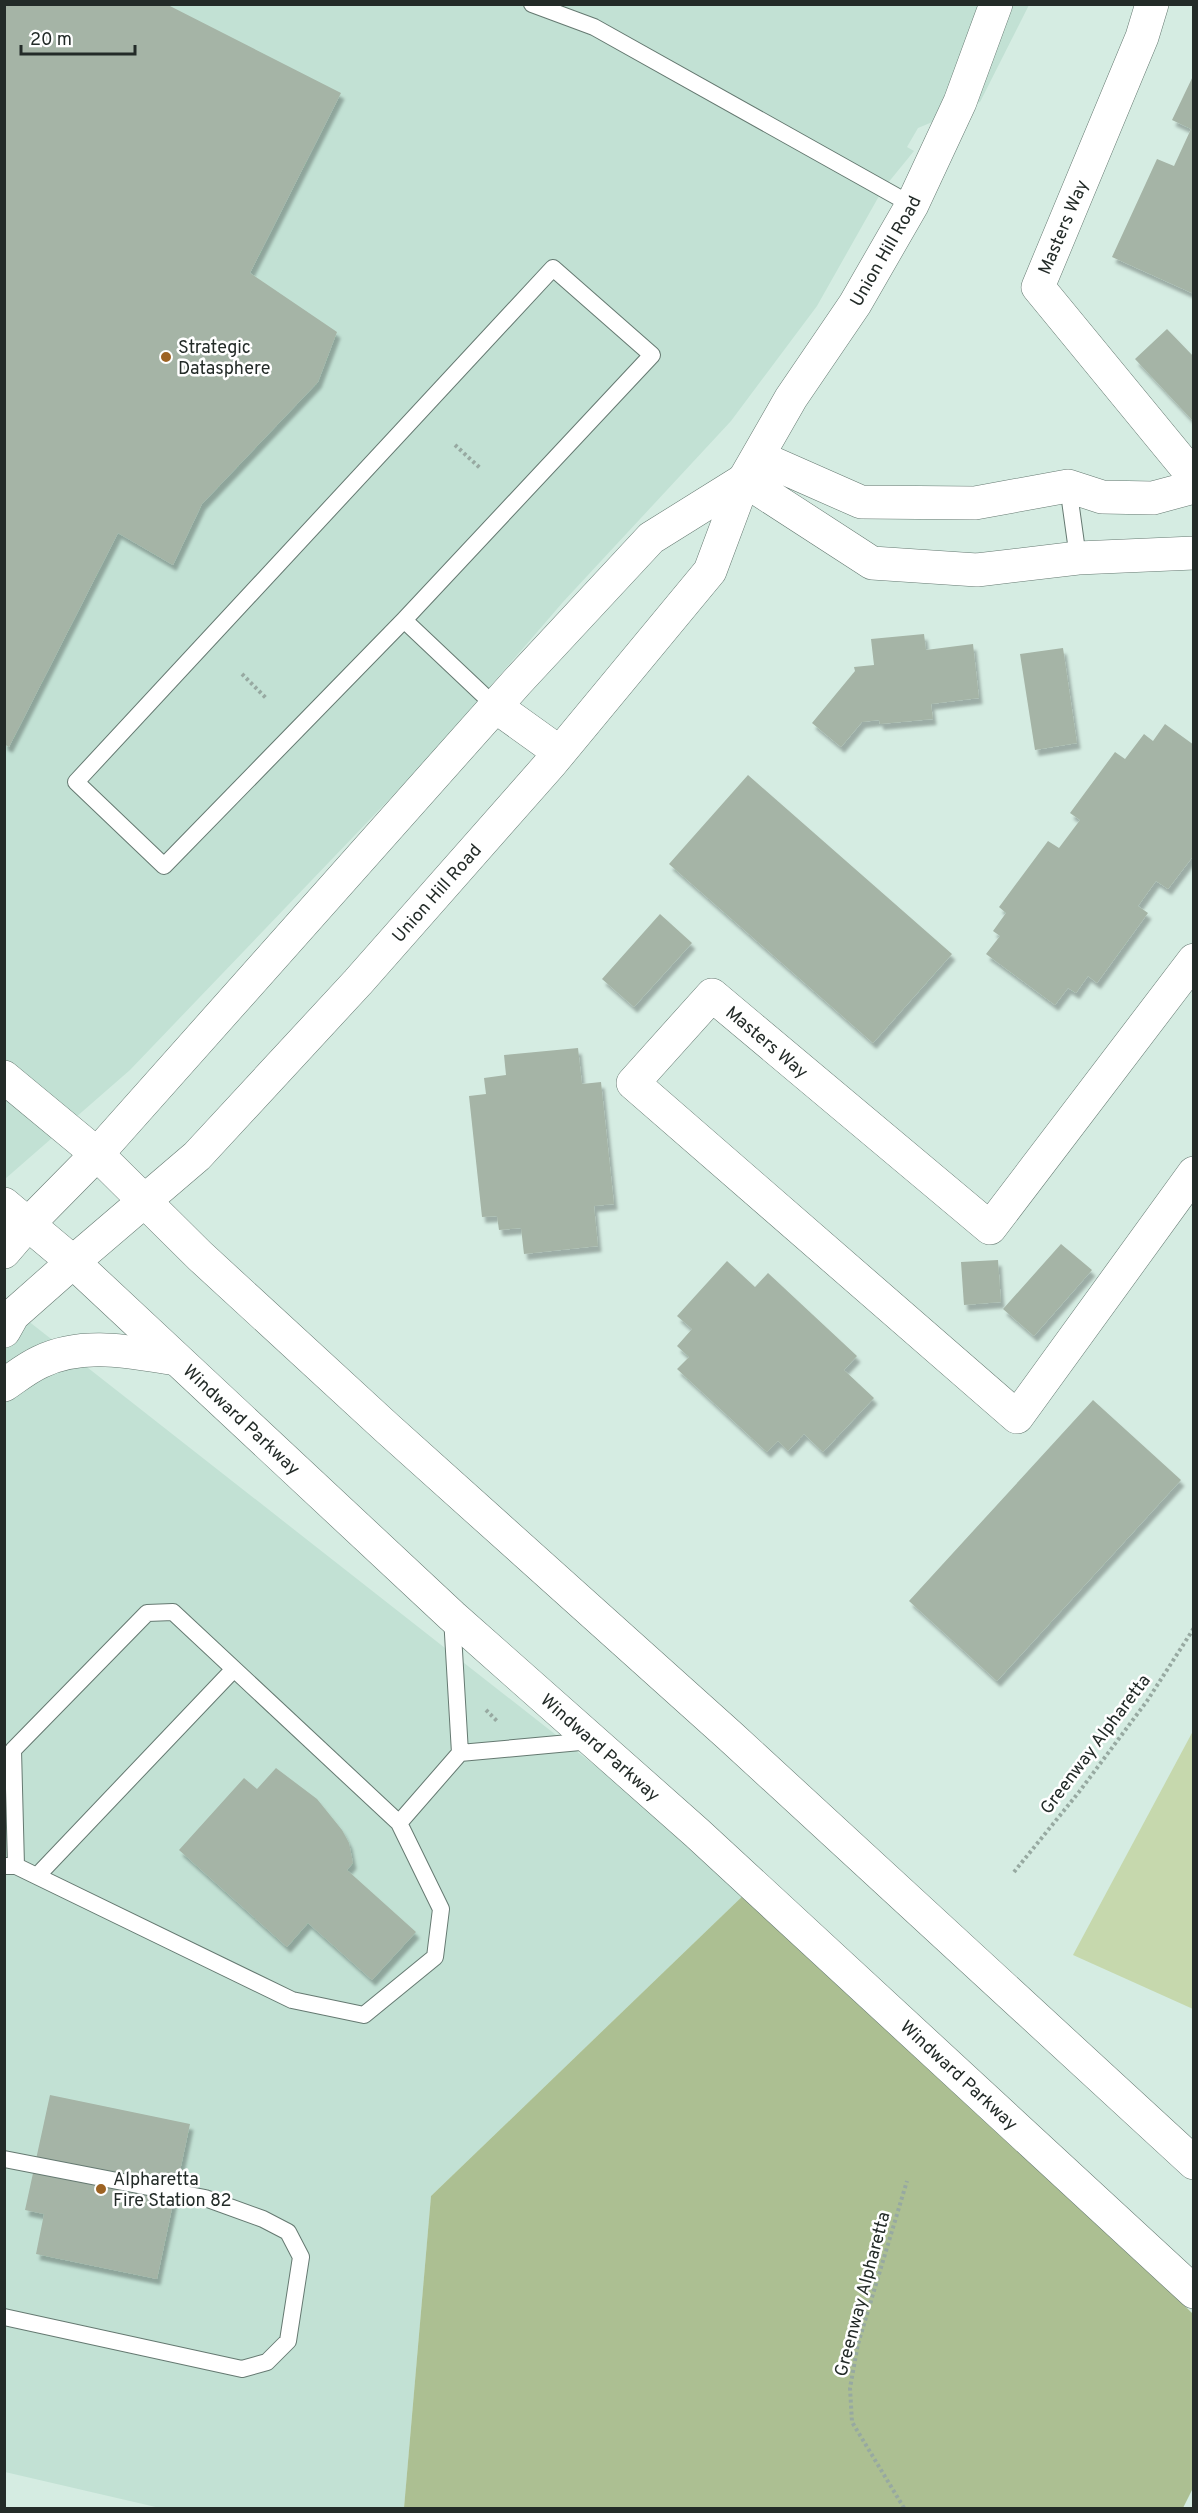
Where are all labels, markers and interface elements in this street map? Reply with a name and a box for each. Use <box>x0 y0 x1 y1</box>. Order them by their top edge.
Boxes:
scale bar <box>21 18 135 56</box>
text: 20 m <box>30 29 72 52</box>
street label: Masters Way <box>1034 177 1095 279</box>
street label: Union Hill Road <box>846 193 928 311</box>
place label: Strategic Datasphere <box>178 337 270 381</box>
marker: Strategic Datasphere <box>159 350 173 364</box>
street label: Union Hill Road <box>388 840 487 948</box>
street label: Masters Way <box>720 1002 812 1084</box>
street label: Windward Parkway <box>177 1360 304 1481</box>
street label: Greenway Alpharetta <box>1036 1670 1156 1820</box>
street label: Windward Parkway <box>535 1690 664 1808</box>
street label: Windward Parkway <box>895 2016 1022 2136</box>
place label: Alpharetta Fire Station 82 <box>113 2169 232 2213</box>
marker: Alpharetta Fire Station 82 <box>94 2182 108 2196</box>
street label: Greenway Alpharetta <box>830 2209 897 2379</box>

